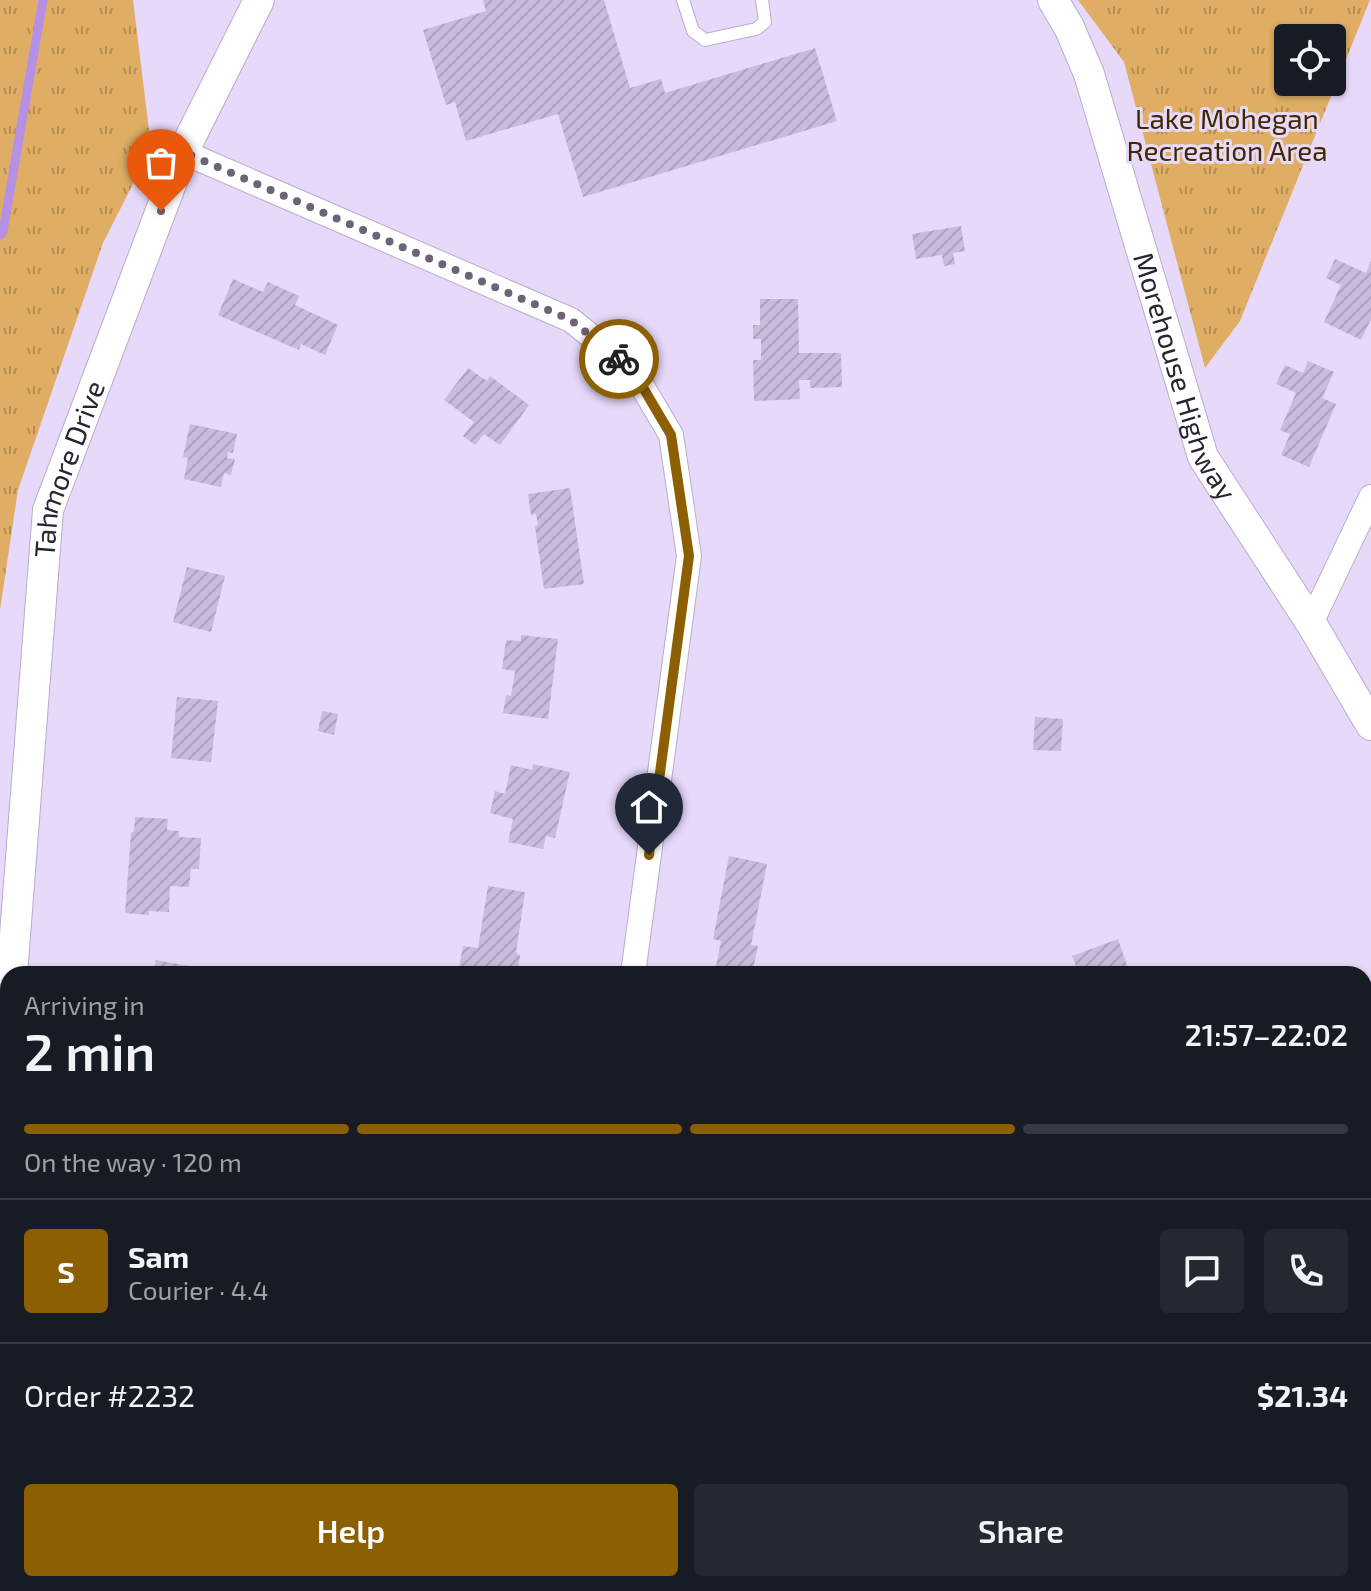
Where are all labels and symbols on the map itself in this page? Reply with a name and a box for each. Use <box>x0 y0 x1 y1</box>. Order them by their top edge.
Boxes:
park label: Lake Mohegan Recreation Area <box>1126 101 1328 167</box>
pin <box>127 129 195 211</box>
street label: Morehouse Highway <box>1127 248 1245 506</box>
courier <box>579 319 659 399</box>
street label: Tahmore Drive <box>26 376 111 559</box>
pin <box>615 773 683 855</box>

